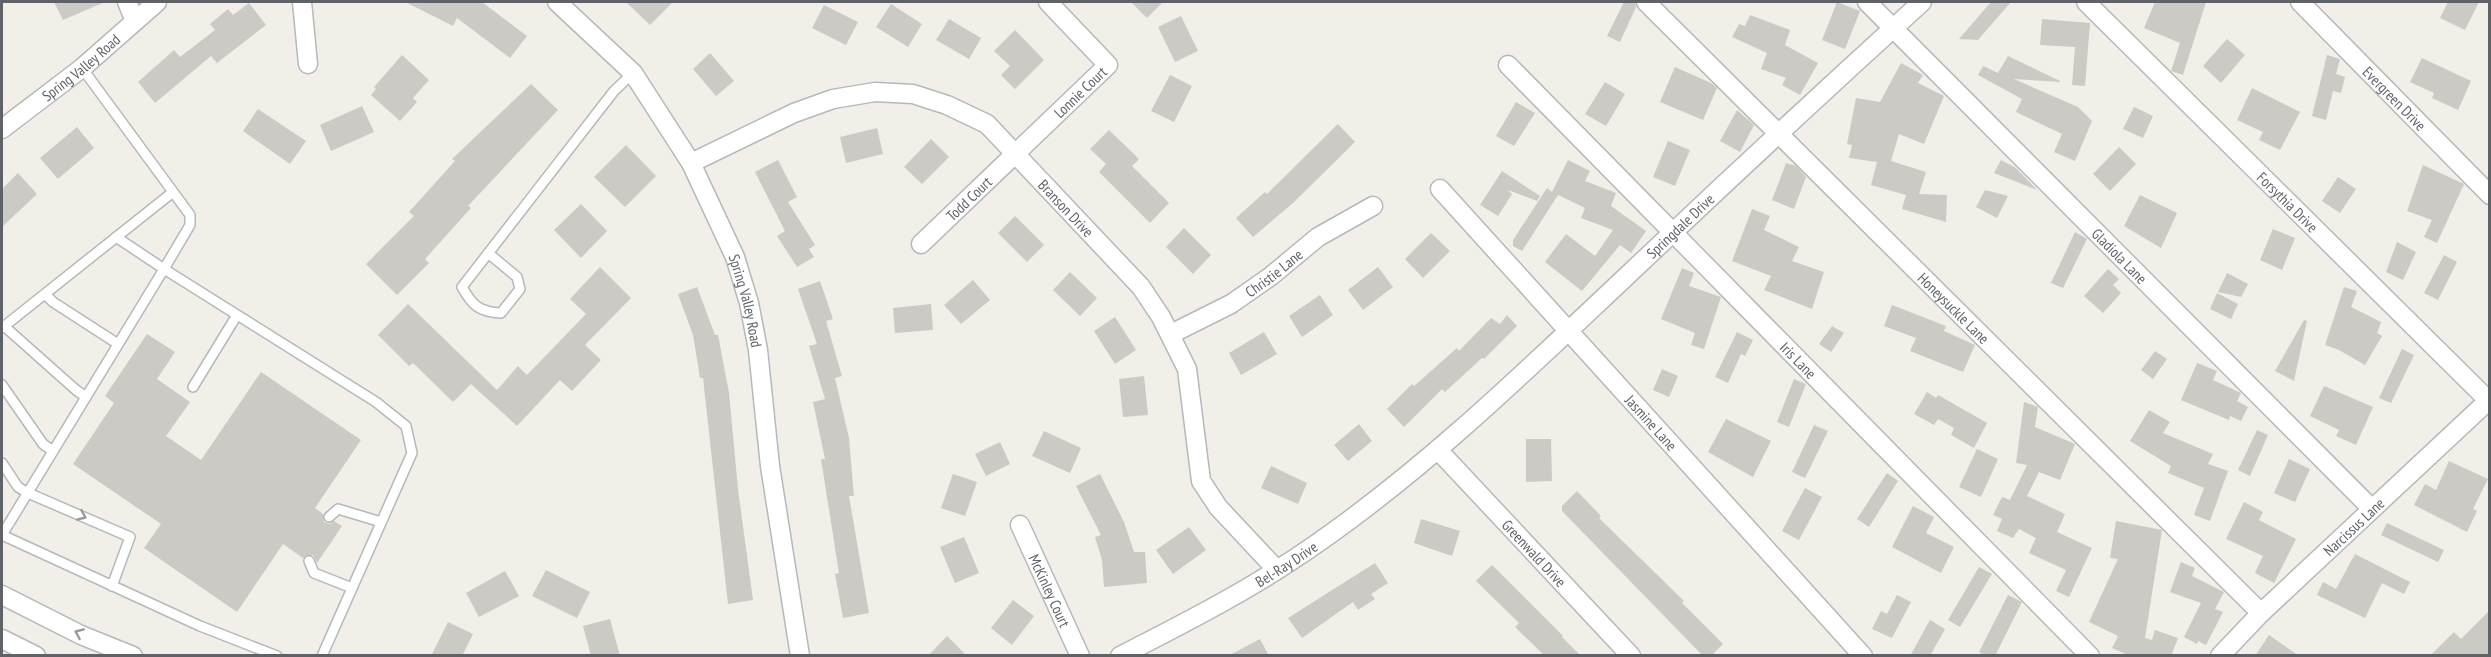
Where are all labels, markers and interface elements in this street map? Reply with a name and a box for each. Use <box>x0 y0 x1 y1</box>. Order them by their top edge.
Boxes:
street label: Spring Valley Road <box>38 30 124 105</box>
street label: Lonnie Court <box>1050 62 1110 122</box>
street label: Evergreen Drive <box>2359 62 2430 134</box>
street label: Forsythia Drive <box>2253 168 2322 236</box>
street label: Todd Court <box>942 172 995 225</box>
street label: Branson Drive <box>1034 175 1098 241</box>
street label: Springdale Drive <box>1642 189 1718 262</box>
street label: Gladiola Lane <box>2088 224 2151 287</box>
street label: Christie Lane <box>1241 244 1306 301</box>
street label: Spring Valley Road <box>725 252 767 349</box>
street label: Honeysuckle Lane <box>1914 268 1994 347</box>
street label: Iris Lane <box>1776 338 1821 382</box>
street label: Jasmine Lane <box>1621 390 1682 454</box>
street label: Narcissus Lane <box>2319 493 2388 560</box>
one-way arrow <box>75 509 86 521</box>
street label: Greenwald Drive <box>1498 515 1571 591</box>
street label: Bel-Ray Drive <box>1252 537 1321 591</box>
street label: McKinley Court <box>1025 551 1075 630</box>
one-way arrow <box>74 629 85 641</box>

